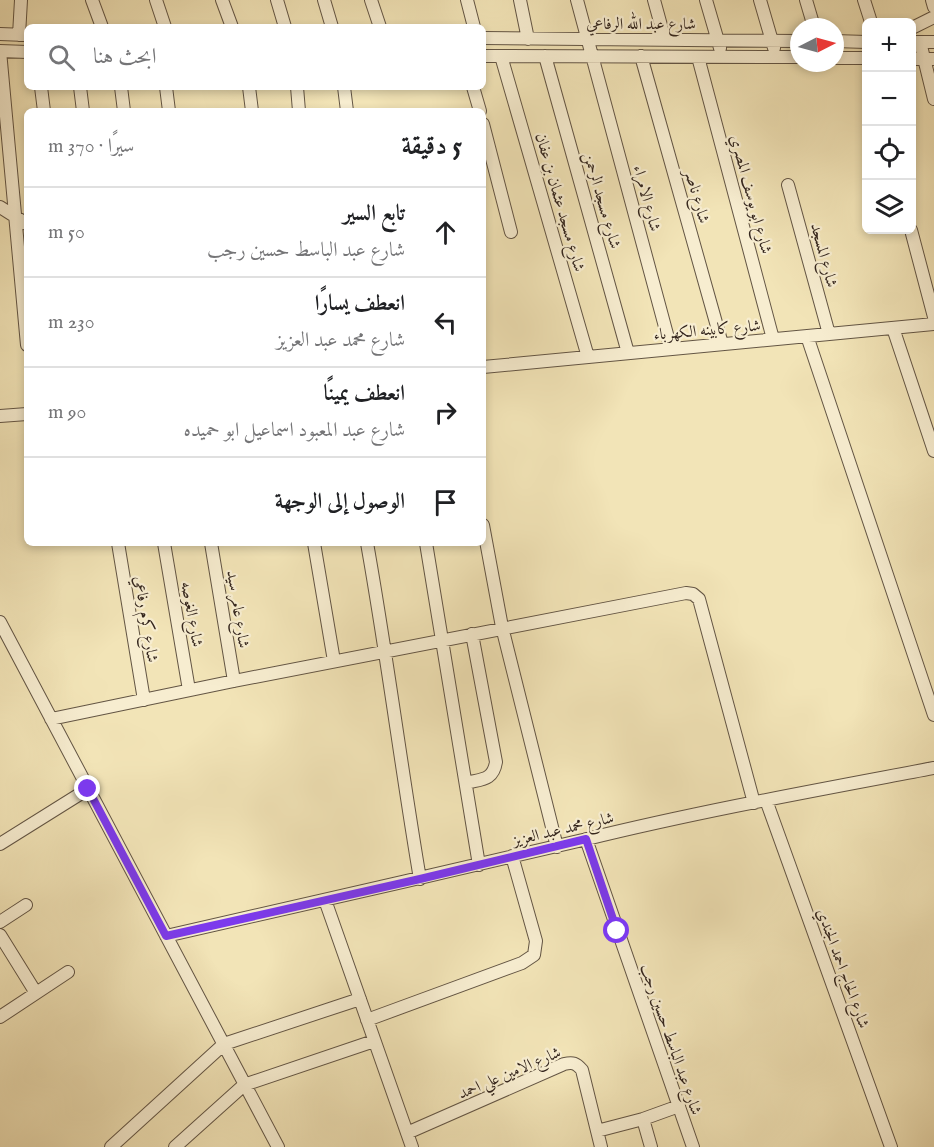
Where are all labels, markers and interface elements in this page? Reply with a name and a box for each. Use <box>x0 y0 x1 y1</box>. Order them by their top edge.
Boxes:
street label: شارع عبد الله الرفاعي <box>586 11 696 37</box>
north arrow <box>790 18 844 72</box>
map controls <box>862 18 916 234</box>
button: + <box>862 18 916 72</box>
search box <box>24 24 486 90</box>
icon: search <box>45 41 78 74</box>
text: ابحث هنا <box>93 43 156 71</box>
button: − <box>862 72 916 126</box>
button: locate <box>862 126 916 180</box>
text: 5 دقيقة <box>402 130 462 163</box>
street label: شارع مسجد عثمان بن عفان <box>528 131 588 275</box>
street label: شارع ابو يوسف المصري <box>723 133 776 257</box>
text: سيرًا · 370 m <box>48 134 134 159</box>
street label: شارع مسجد الرحمن <box>576 150 624 252</box>
street label: شارع الامراء <box>626 163 664 234</box>
street label: شارع ناصر <box>676 165 713 226</box>
button: layers <box>862 180 916 234</box>
text: تابع السير <box>343 200 405 228</box>
icon: ahead <box>429 216 462 249</box>
text: 50 m <box>48 220 85 245</box>
street label: شارع المسجد <box>803 221 841 290</box>
text: شارع عبد الباسط حسين رجب <box>207 238 405 263</box>
text: انعطف يسارًا <box>315 290 405 318</box>
icon: left <box>429 306 462 339</box>
text: 230 m <box>48 310 95 335</box>
street label: شارع كابينه الكهرباء <box>653 316 762 348</box>
text: شارع محمد عبد العزيز <box>276 328 405 353</box>
text: انعطف يمينًا <box>324 380 405 408</box>
icon: right <box>429 396 462 429</box>
text: 90 m <box>48 400 86 425</box>
text: شارع عبد المعبود اسماعيل ابو حميده <box>184 418 405 443</box>
icon: arrive <box>429 486 462 519</box>
text: الوصول إلى الوجهة <box>275 488 405 516</box>
street label: شارع عامر سيد <box>219 569 253 650</box>
street label: شارع كرم رفاعي <box>125 575 162 665</box>
street label: شارع الغوصه <box>173 580 207 649</box>
route end <box>74 775 100 801</box>
street label: شارع محمد عبد العزيز <box>509 809 616 854</box>
street label: شارع الحاج احمد الجندي <box>808 906 873 1032</box>
route start <box>603 917 629 943</box>
street label: شارع عبد الباسط حسين رجب <box>633 961 705 1118</box>
street label: شارع الامين علي احمد <box>455 1043 566 1108</box>

